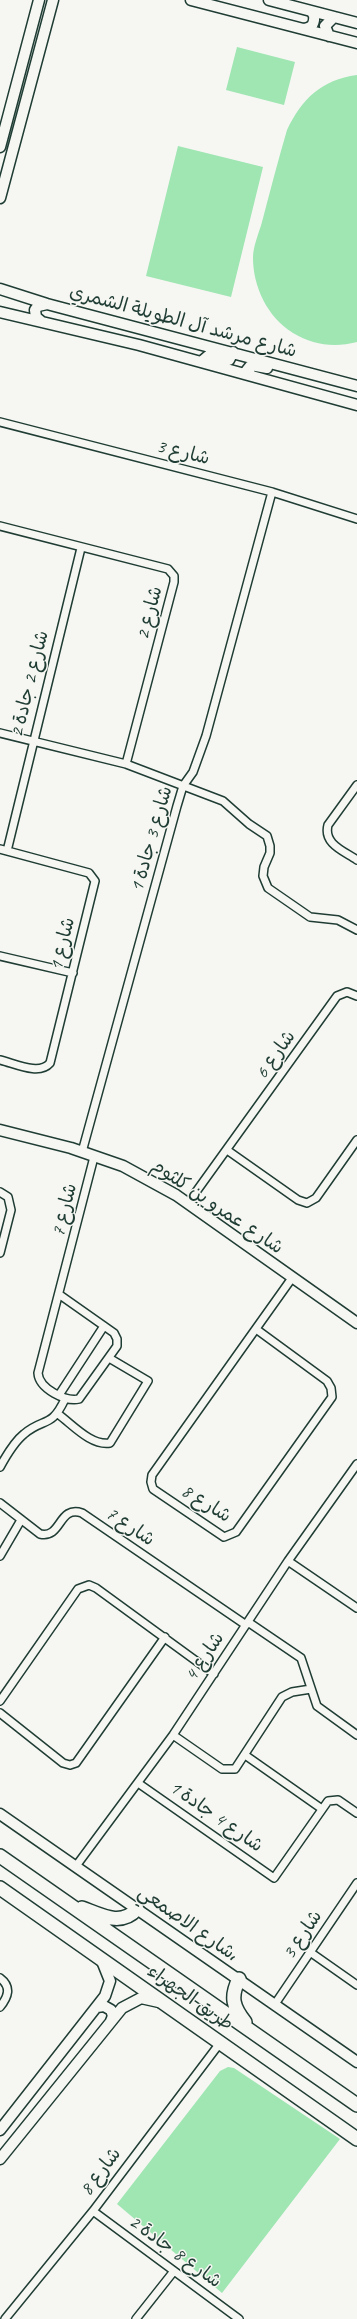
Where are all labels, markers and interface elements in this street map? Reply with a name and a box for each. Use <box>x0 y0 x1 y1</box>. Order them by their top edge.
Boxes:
street label: شارع مرشد آل الطويلة الشمري <box>67 281 299 363</box>
street label: شارع 3 <box>154 435 212 471</box>
street label: شارع 2 <box>132 584 168 642</box>
street label: شارع 2 جادة 2 <box>6 628 54 740</box>
street label: شارع 3 جادة 1 <box>126 783 178 895</box>
street label: شارع 1 <box>45 915 81 973</box>
street label: شارع 6 <box>251 1026 301 1084</box>
street label: شارع عمرو بن كلثوم <box>147 1154 287 1260</box>
street label: شارع 7 <box>47 1181 83 1239</box>
street label: شارع 8 <box>177 1480 235 1528</box>
street label: شارع 7 <box>101 1502 159 1552</box>
street label: شارع 4 <box>180 1628 230 1686</box>
street label: شارع 4 جادة 1 <box>165 1776 267 1858</box>
street label: شارع الاصمعي، <box>133 1881 243 1967</box>
street label: شارع 3 <box>278 1906 328 1964</box>
street label: طريق الجهراء <box>142 1960 238 2036</box>
street label: شارع 8 <box>76 2143 126 2201</box>
street label: شارع 8 جادة 2 <box>124 2211 226 2293</box>

